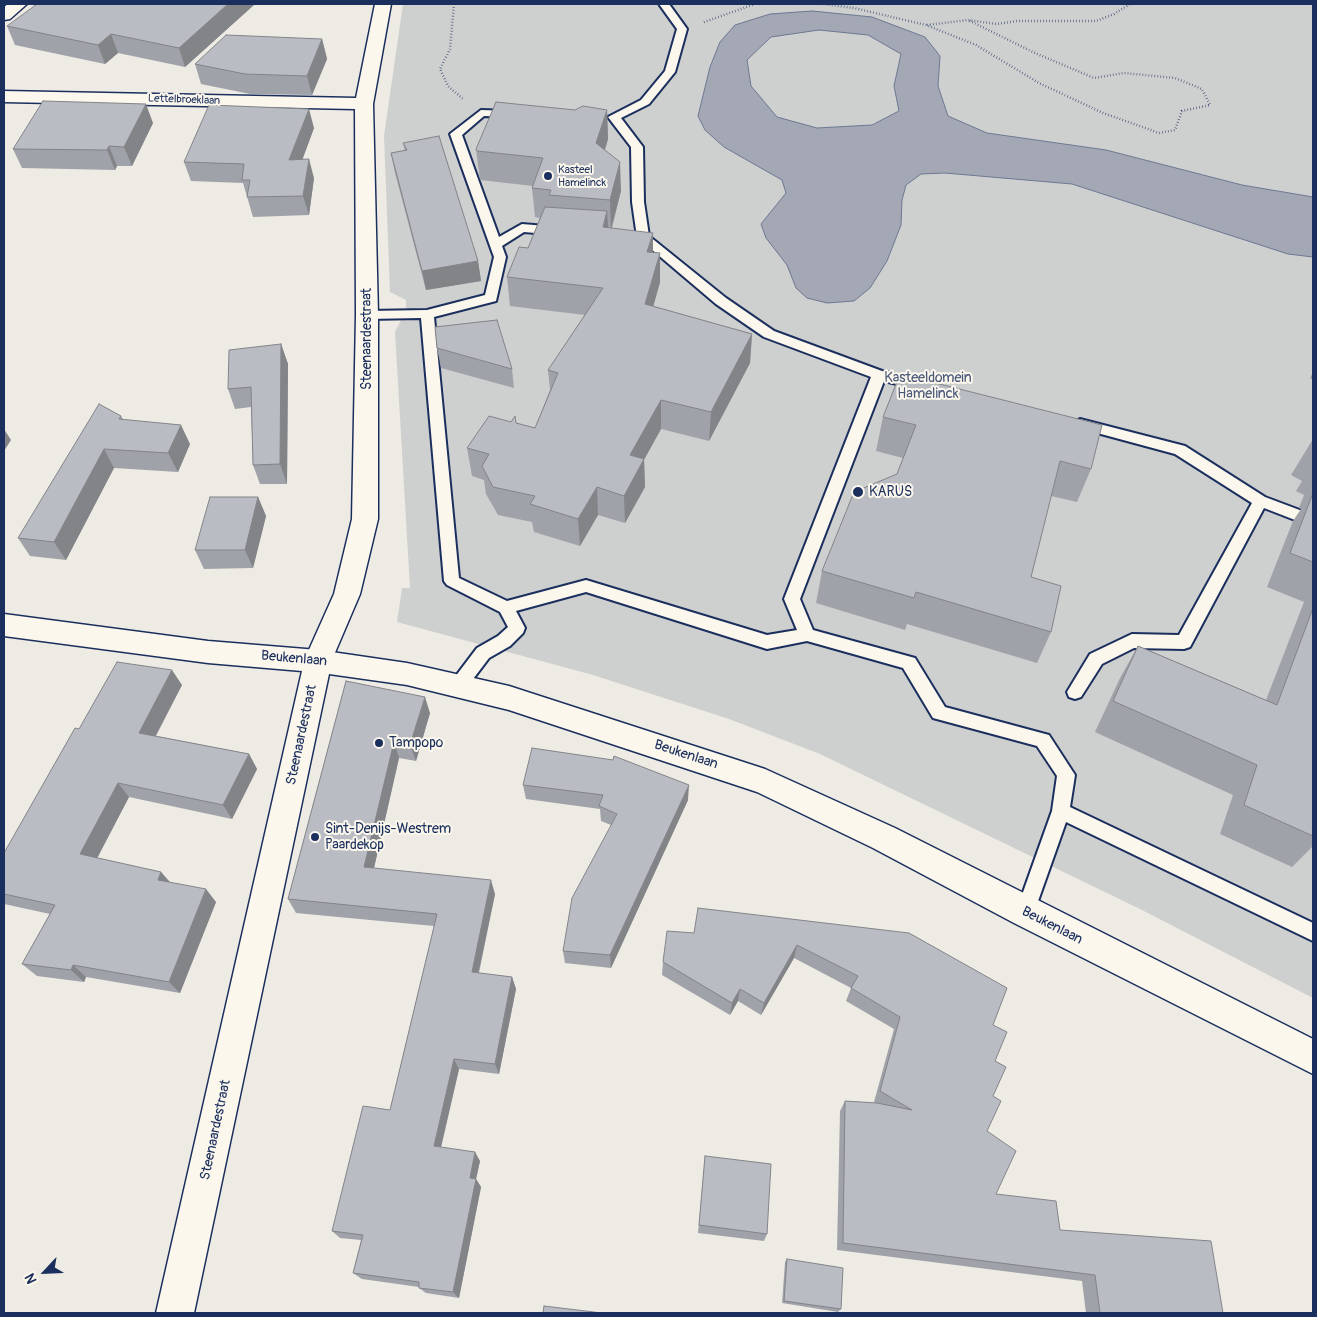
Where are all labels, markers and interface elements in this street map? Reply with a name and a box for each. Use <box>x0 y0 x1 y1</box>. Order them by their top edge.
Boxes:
street label: Lettelbroeklaan <box>148 92 220 108</box>
place label: Kasteel Hamelinck <box>558 163 606 189</box>
marker: Kasteel Hamelinck <box>542 170 554 182</box>
street label: Steenaardestraat <box>359 288 375 390</box>
park label: Kasteeldomein Hamelinck <box>884 370 972 402</box>
place label: KARUS <box>869 484 912 500</box>
marker: KARUS <box>851 485 865 499</box>
street label: Beukenlaan <box>260 648 328 670</box>
street label: Steenaardestraat <box>283 683 321 787</box>
place label: Tampopo <box>389 735 443 751</box>
marker: Tampopo <box>373 737 385 749</box>
street label: Beukenlaan <box>652 737 720 773</box>
place label: Sint-Denijs-Westrem Paardekop <box>325 821 451 854</box>
marker: Sint-Denijs-Westrem Paardekop <box>309 831 321 843</box>
street label: Beukenlaan <box>1019 904 1085 948</box>
street label: Steenaardestraat <box>197 1078 235 1182</box>
north arrow <box>20 1247 70 1297</box>
text: N <box>21 1271 41 1286</box>

